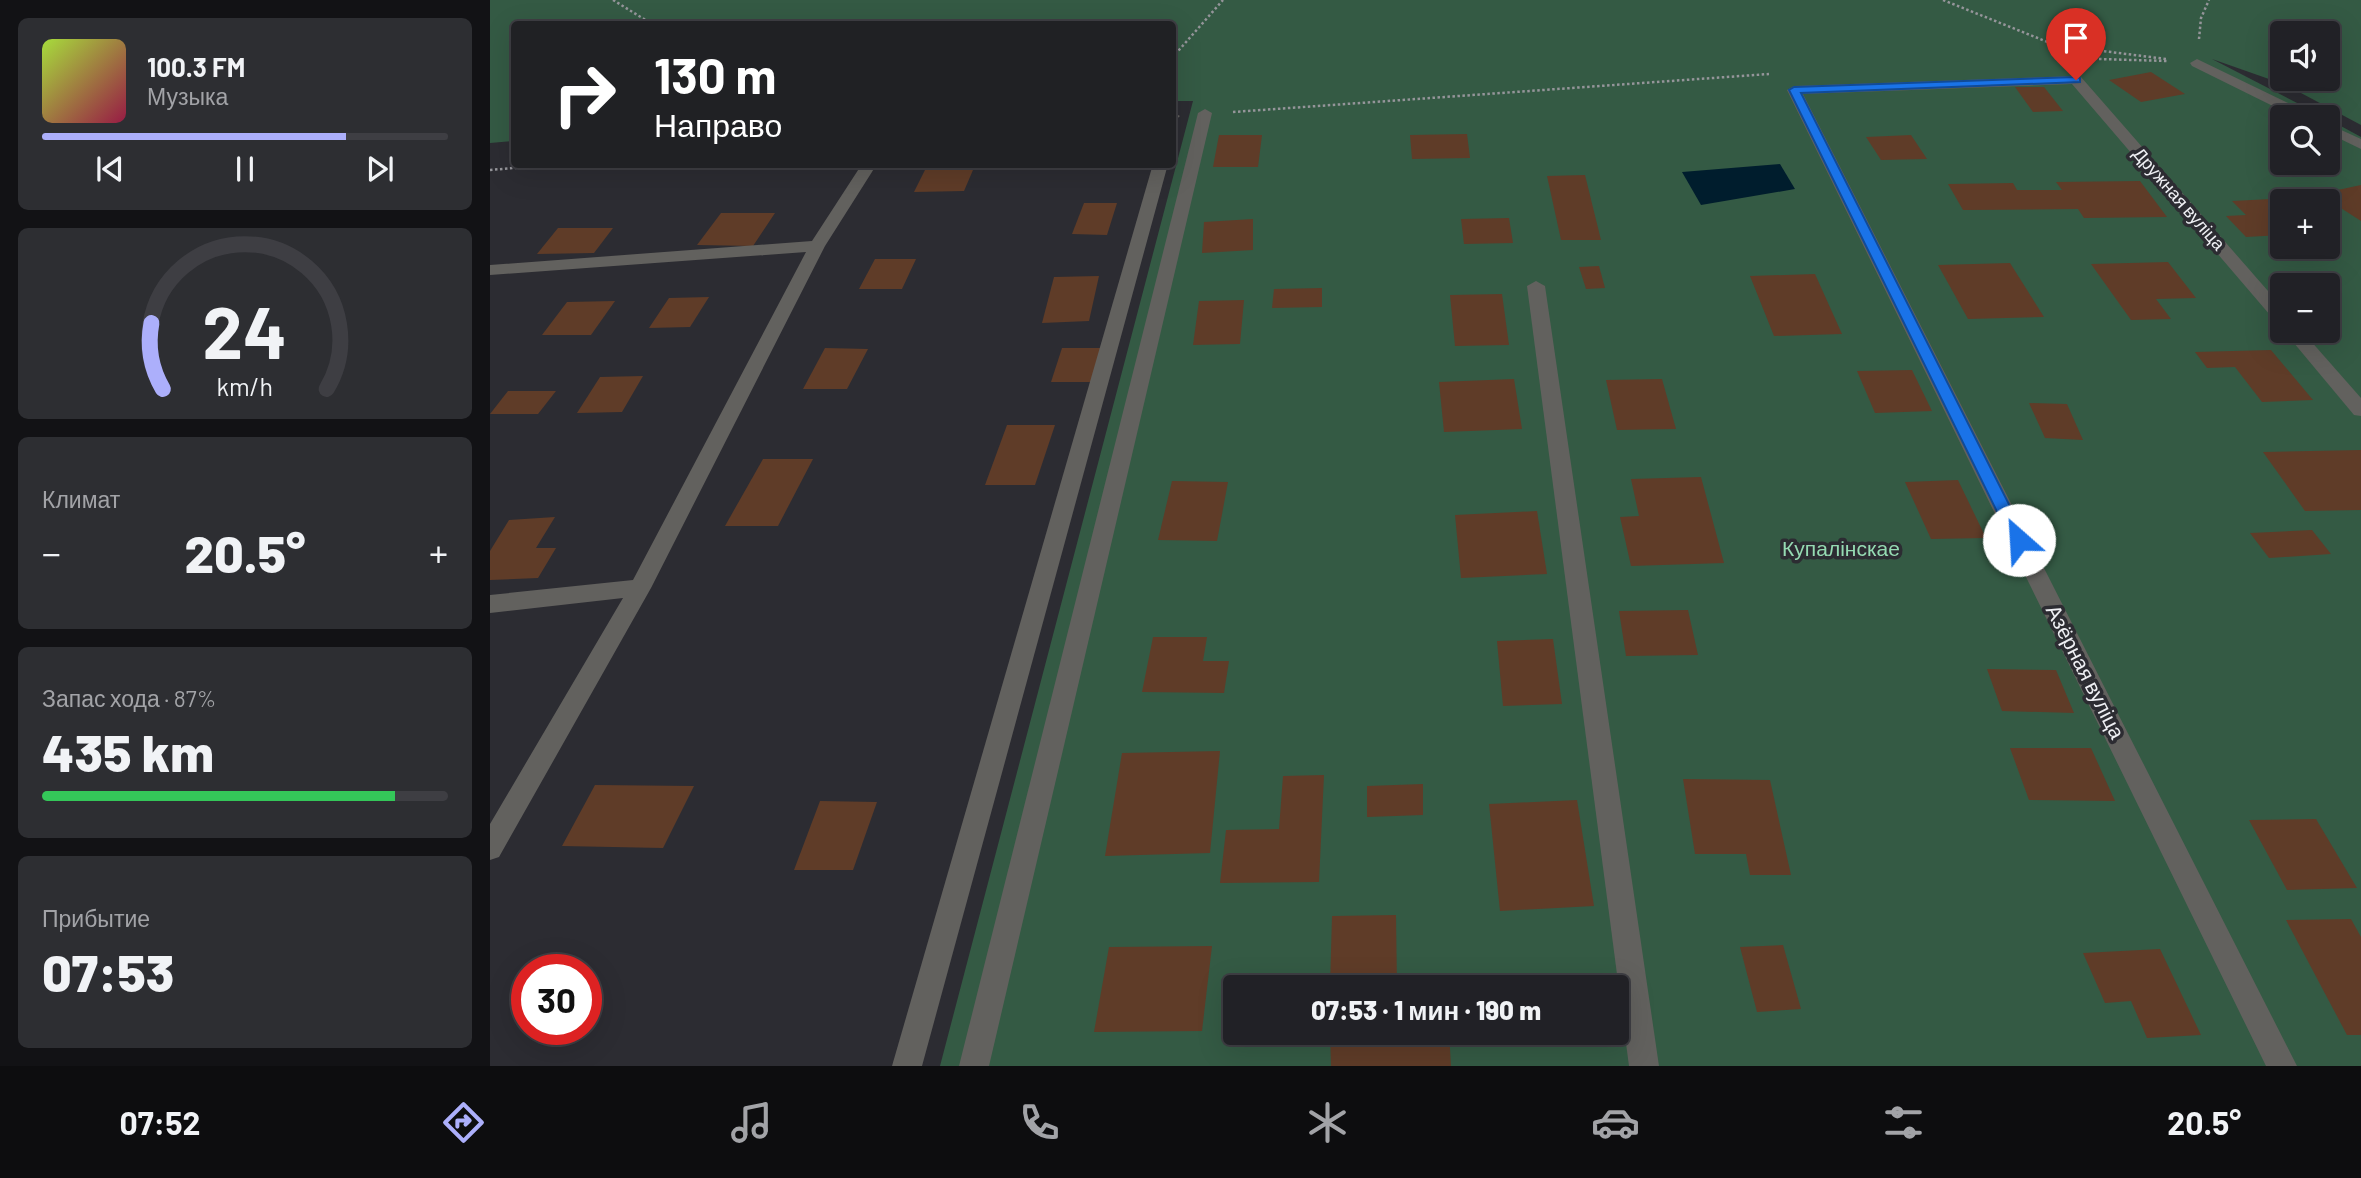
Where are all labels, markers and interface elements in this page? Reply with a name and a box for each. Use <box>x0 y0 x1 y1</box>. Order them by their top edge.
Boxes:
pin <box>2046 8 2106 80</box>
icon: arrive <box>2057 19 2095 57</box>
map controls <box>2270 21 2340 343</box>
button: sound <box>2270 21 2340 91</box>
text: 130 m <box>654 45 776 104</box>
icon: right <box>539 49 630 140</box>
text: 100.3 FM <box>147 51 245 82</box>
text: Музыка <box>147 82 228 110</box>
text: Направо <box>654 105 782 143</box>
button: search <box>2270 105 2340 175</box>
street label: Дружная вуліца <box>2129 142 2231 255</box>
icon: previous <box>91 150 129 188</box>
icon: pause <box>226 150 264 188</box>
icon: next <box>361 150 399 188</box>
button: + <box>2270 189 2340 259</box>
button: − <box>2270 273 2340 343</box>
text: 24 <box>203 287 287 375</box>
text: km/h <box>217 371 273 401</box>
text: Климат <box>42 485 120 513</box>
position arrow <box>1982 503 2056 577</box>
text: 20.5° <box>184 521 306 583</box>
text: − <box>42 529 61 575</box>
text: + <box>429 529 448 575</box>
park label: Купалінскае <box>1782 535 1900 560</box>
street label: Азёрная вуліца <box>2042 600 2131 743</box>
text: Запас хода · 87% <box>42 684 216 712</box>
text: 435 km <box>42 720 214 782</box>
text: Прибытие <box>42 904 150 932</box>
text: 07:53 <box>42 940 174 1002</box>
speed limit sign: 30 <box>511 954 602 1045</box>
text: 07:53 · 1 мин · 190 m <box>1311 994 1541 1025</box>
icon: directions <box>439 1098 488 1147</box>
icon: music <box>727 1098 776 1147</box>
icon: phone <box>1015 1098 1064 1147</box>
icon: climate <box>1303 1098 1352 1147</box>
icon: car <box>1591 1098 1640 1147</box>
icon: filters <box>1879 1098 1928 1147</box>
text: 07:52 <box>119 1103 200 1141</box>
text: 20.5° <box>2167 1103 2241 1141</box>

